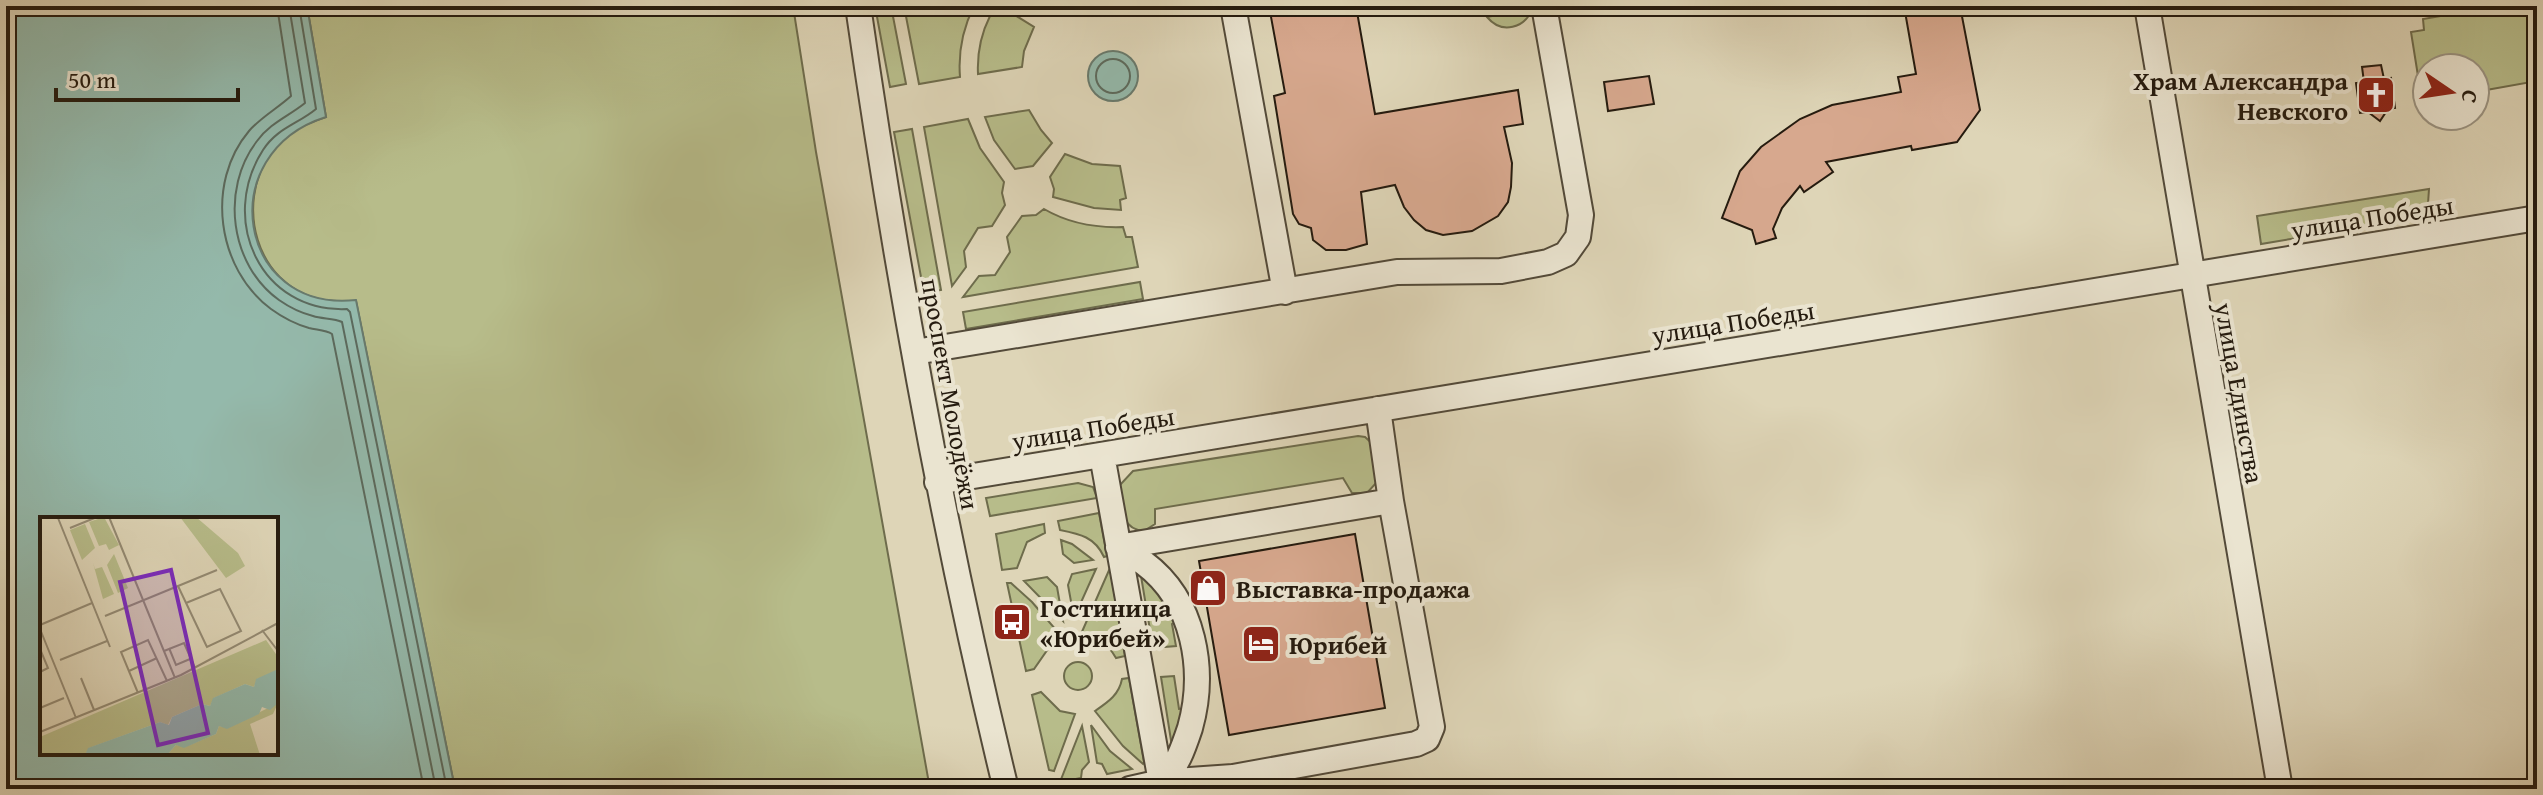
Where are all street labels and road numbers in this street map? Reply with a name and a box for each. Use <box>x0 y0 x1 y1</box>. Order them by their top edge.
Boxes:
street label: улица Победы <box>2287 185 2456 249</box>
street label: проспект Молодёжи <box>911 275 991 513</box>
street label: улица Победы <box>1648 290 1817 354</box>
street label: улица Единства <box>2205 299 2275 487</box>
street label: улица Победы <box>1008 396 1177 460</box>

